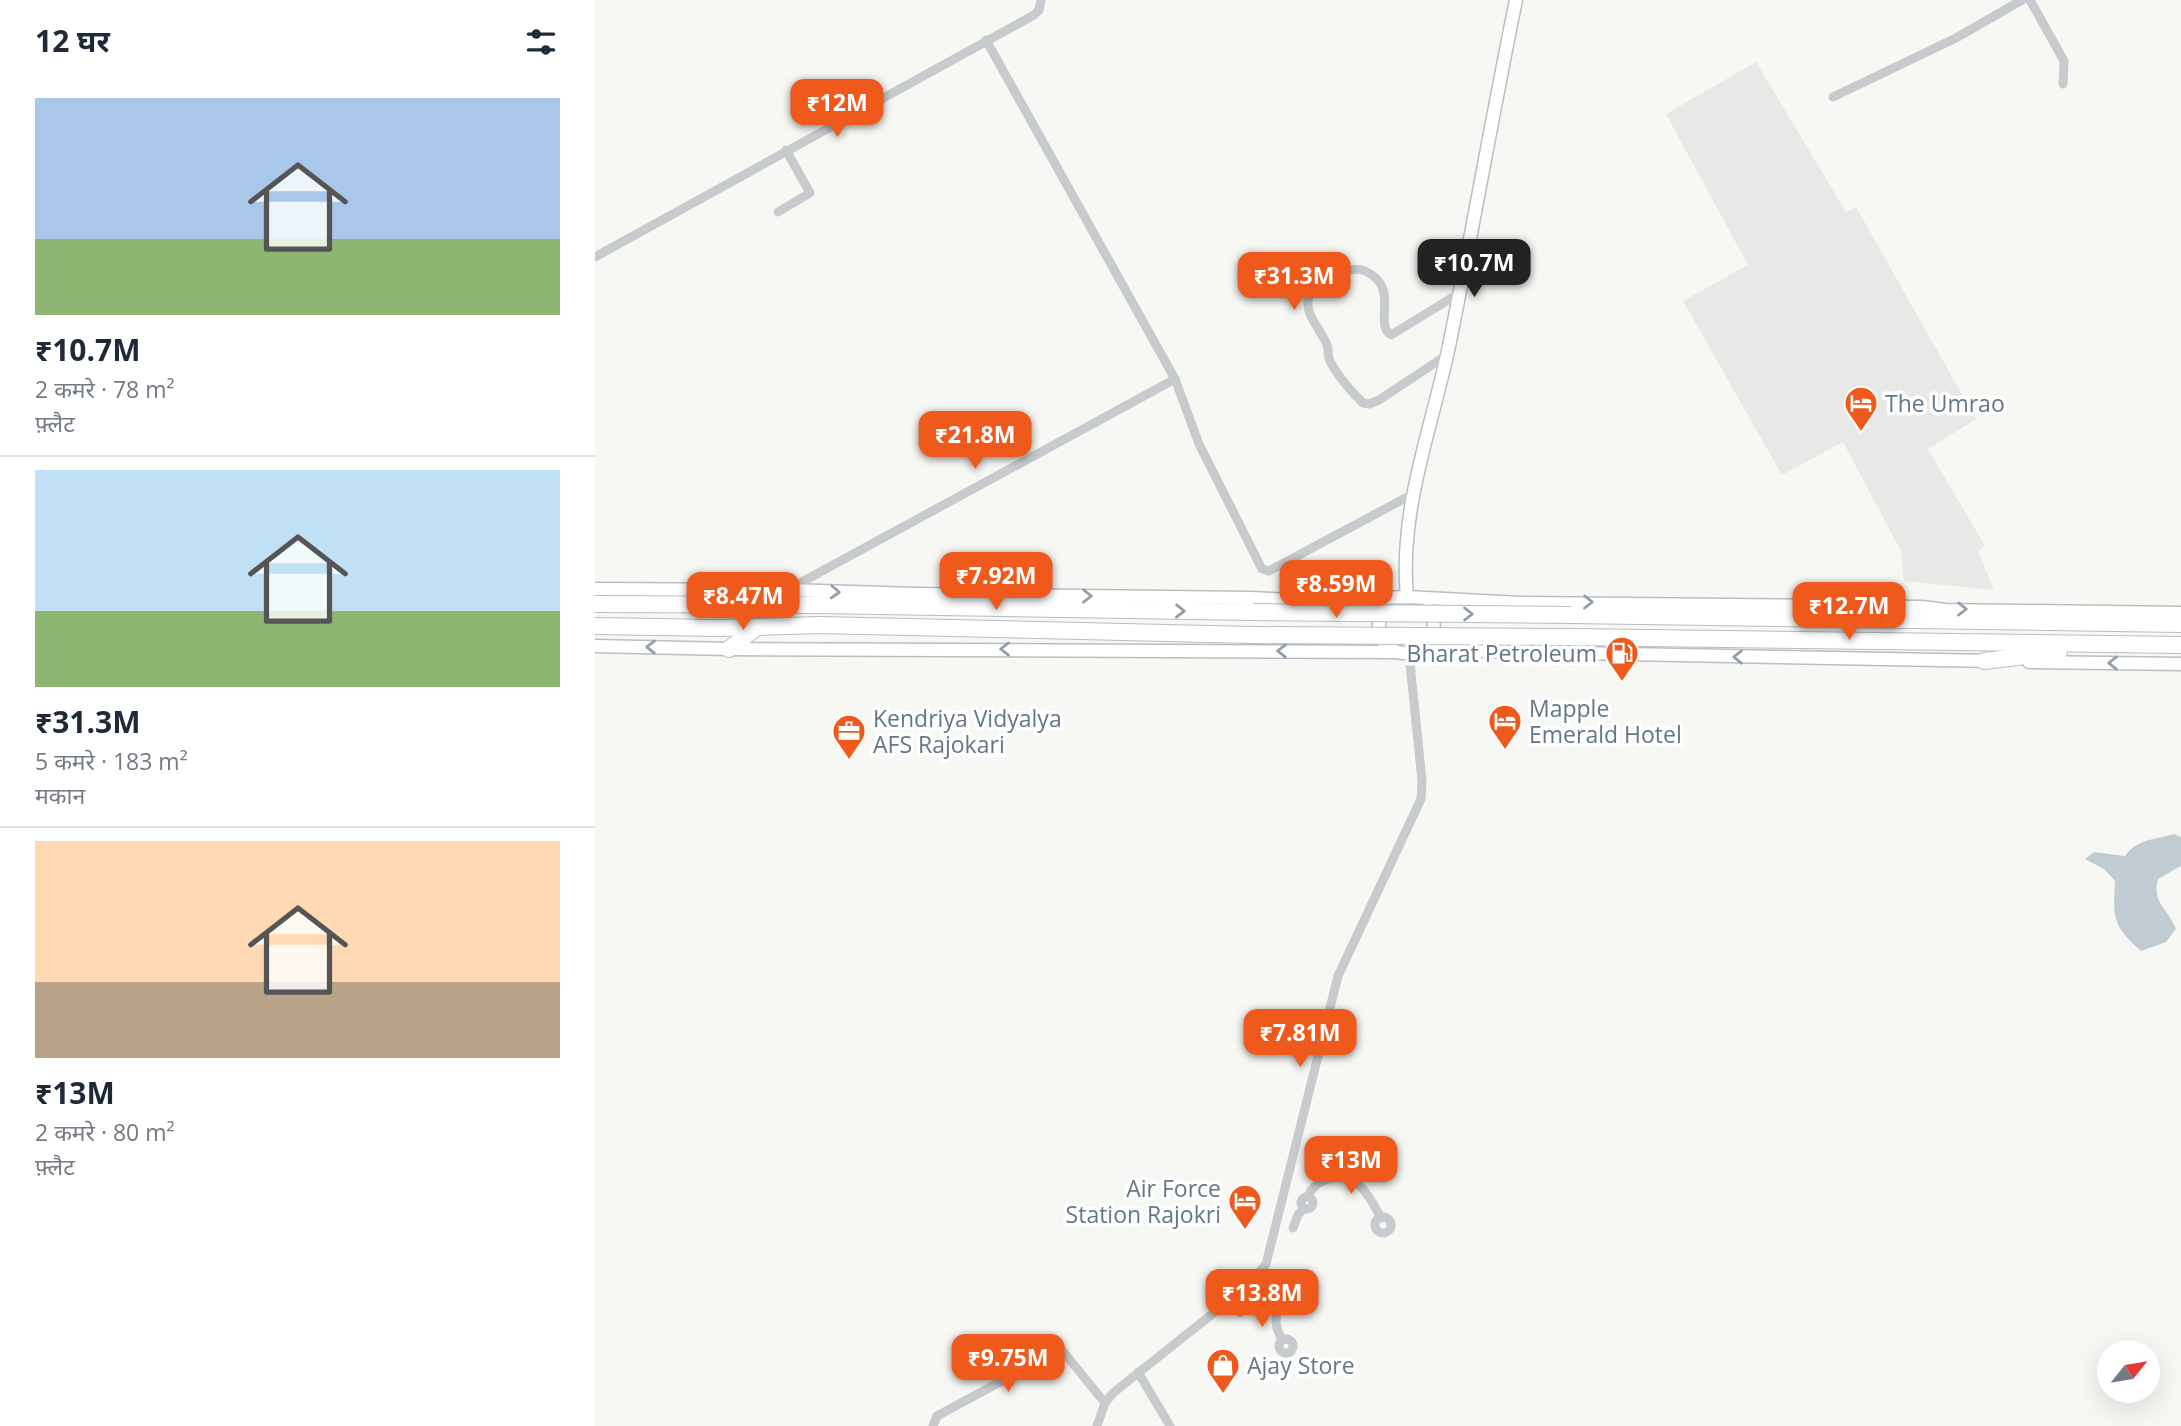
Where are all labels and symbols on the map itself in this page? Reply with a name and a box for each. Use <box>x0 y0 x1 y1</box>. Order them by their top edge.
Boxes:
pin: ₹12M <box>796 80 878 139</box>
pin: ₹10.7M <box>1417 240 1531 299</box>
pin: ₹31.3M <box>1237 252 1351 312</box>
hotel icon: The Umrao <box>1842 384 1880 433</box>
place label: The Umrao <box>1885 387 2005 419</box>
pin: ₹21.8M <box>918 412 1032 471</box>
pin: ₹7.92M <box>939 552 1053 612</box>
pin: ₹8.59M <box>1279 560 1393 620</box>
pin: ₹8.47M <box>686 572 800 632</box>
pin: ₹12.7M <box>1792 582 1906 642</box>
one-way arrow <box>829 584 840 599</box>
one-way arrow <box>1081 589 1092 604</box>
one-way arrow <box>1583 594 1594 610</box>
one-way arrow <box>1958 601 1968 617</box>
one-way arrow <box>1175 603 1185 619</box>
one-way arrow <box>1463 606 1474 622</box>
fuel station icon: Bharat Petroleum <box>1603 634 1641 683</box>
place label: Bharat Petroleum <box>1407 637 1597 669</box>
one-way arrow <box>645 639 656 654</box>
one-way arrow <box>1000 641 1010 657</box>
one-way arrow <box>1276 643 1287 659</box>
one-way arrow <box>1733 649 1744 664</box>
one-way arrow <box>2107 655 2118 671</box>
place label: Mapple Emerald Hotel <box>1529 692 1682 750</box>
place label: Kendriya Vidyalya AFS Rajokari <box>873 702 1062 760</box>
hotel icon: Mapple Emerald Hotel <box>1486 702 1524 751</box>
office icon: Kendriya Vidyalya AFS Rajokari <box>830 712 868 761</box>
pin: ₹7.81M <box>1243 1010 1357 1069</box>
pin: ₹13M <box>1310 1136 1392 1196</box>
place label: Air Force Station Rajokri <box>1066 1172 1221 1230</box>
hotel icon: Air Force Station Rajokri <box>1226 1182 1264 1231</box>
pin: ₹13.8M <box>1205 1270 1319 1329</box>
pin: ₹9.75M <box>951 1334 1065 1394</box>
north arrow <box>2097 1340 2159 1404</box>
shop icon: Ajay Store <box>1204 1346 1242 1395</box>
place label: Ajay Store <box>1247 1349 1355 1381</box>

